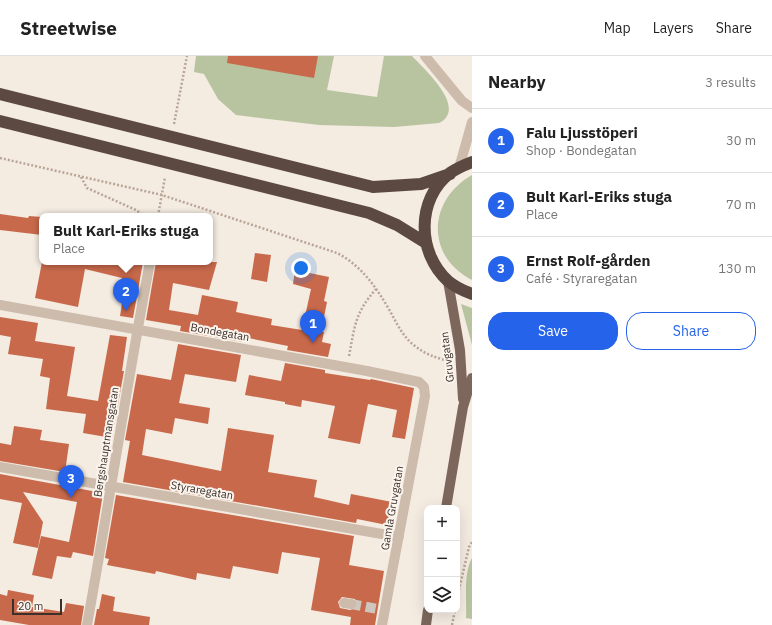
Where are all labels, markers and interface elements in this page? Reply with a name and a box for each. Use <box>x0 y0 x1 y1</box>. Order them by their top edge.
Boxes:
text: Streetwise <box>20 16 117 40</box>
text: Map <box>604 19 631 37</box>
text: Layers <box>653 19 694 37</box>
text: Share <box>716 19 752 37</box>
text: Nearby <box>488 71 546 93</box>
text: 3 results <box>705 74 756 91</box>
text: Falu Ljusstöperi <box>526 123 638 142</box>
text: 1 <box>497 132 505 149</box>
text: 30 m <box>726 132 756 149</box>
text: Shop · Bondegatan <box>526 142 637 159</box>
text: Bult Karl-Eriks stuga <box>526 187 672 206</box>
text: 2 <box>497 196 505 213</box>
text: 70 m <box>726 196 756 213</box>
text: Place <box>526 206 558 223</box>
popup <box>39 213 213 265</box>
text: Bult Karl-Eriks stuga <box>53 221 199 240</box>
text: Place <box>53 240 85 257</box>
text: Ernst Rolf-gården <box>526 251 650 270</box>
your location <box>291 258 311 278</box>
text: 3 <box>497 260 505 277</box>
text: 130 m <box>718 260 756 277</box>
text: Café · Styraregatan <box>526 270 637 287</box>
pin: 2 <box>113 278 139 311</box>
pin: 1 <box>300 310 326 343</box>
button: Save <box>488 312 618 350</box>
button: Share <box>626 312 756 350</box>
street label: Bondegatan <box>189 320 251 344</box>
street label: Gruvgatan <box>437 331 457 383</box>
street label: Bergshauptmansgatan <box>90 386 122 498</box>
pin: 3 <box>58 465 84 498</box>
street label: Gamla Gruvgatan <box>378 465 406 551</box>
street label: Styraregatan <box>170 478 234 502</box>
map controls <box>424 505 460 613</box>
button: + <box>424 505 460 541</box>
button: − <box>424 541 460 577</box>
button: layers <box>424 577 460 613</box>
scale bar <box>12 597 62 616</box>
text: 20 m <box>18 599 43 613</box>

